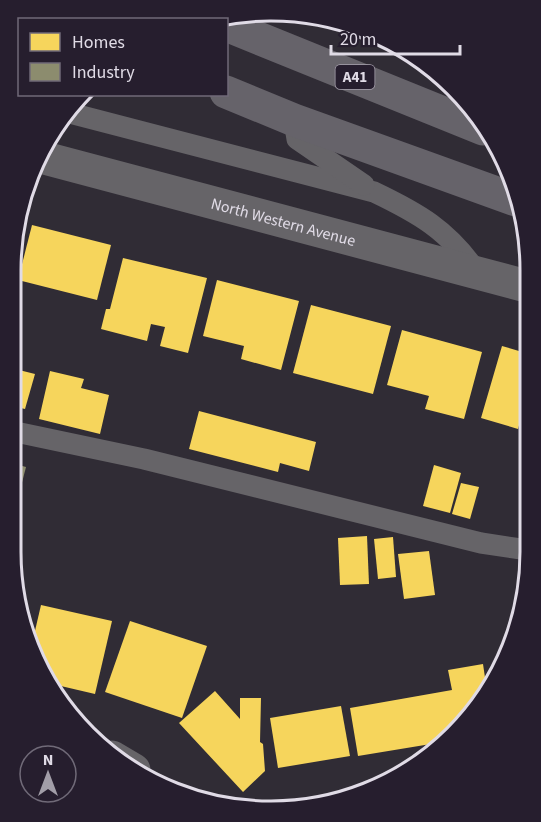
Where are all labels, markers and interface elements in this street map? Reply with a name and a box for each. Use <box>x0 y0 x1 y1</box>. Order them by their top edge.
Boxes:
legend <box>18 18 228 96</box>
scale bar <box>331 18 460 56</box>
text: 20 m <box>340 27 376 52</box>
text: Homes <box>72 30 125 55</box>
text: Industry <box>72 60 135 85</box>
road number: A41 <box>336 65 374 89</box>
street label: North Western Avenue <box>208 193 358 252</box>
north arrow <box>18 744 78 804</box>
text: N <box>43 749 53 771</box>

